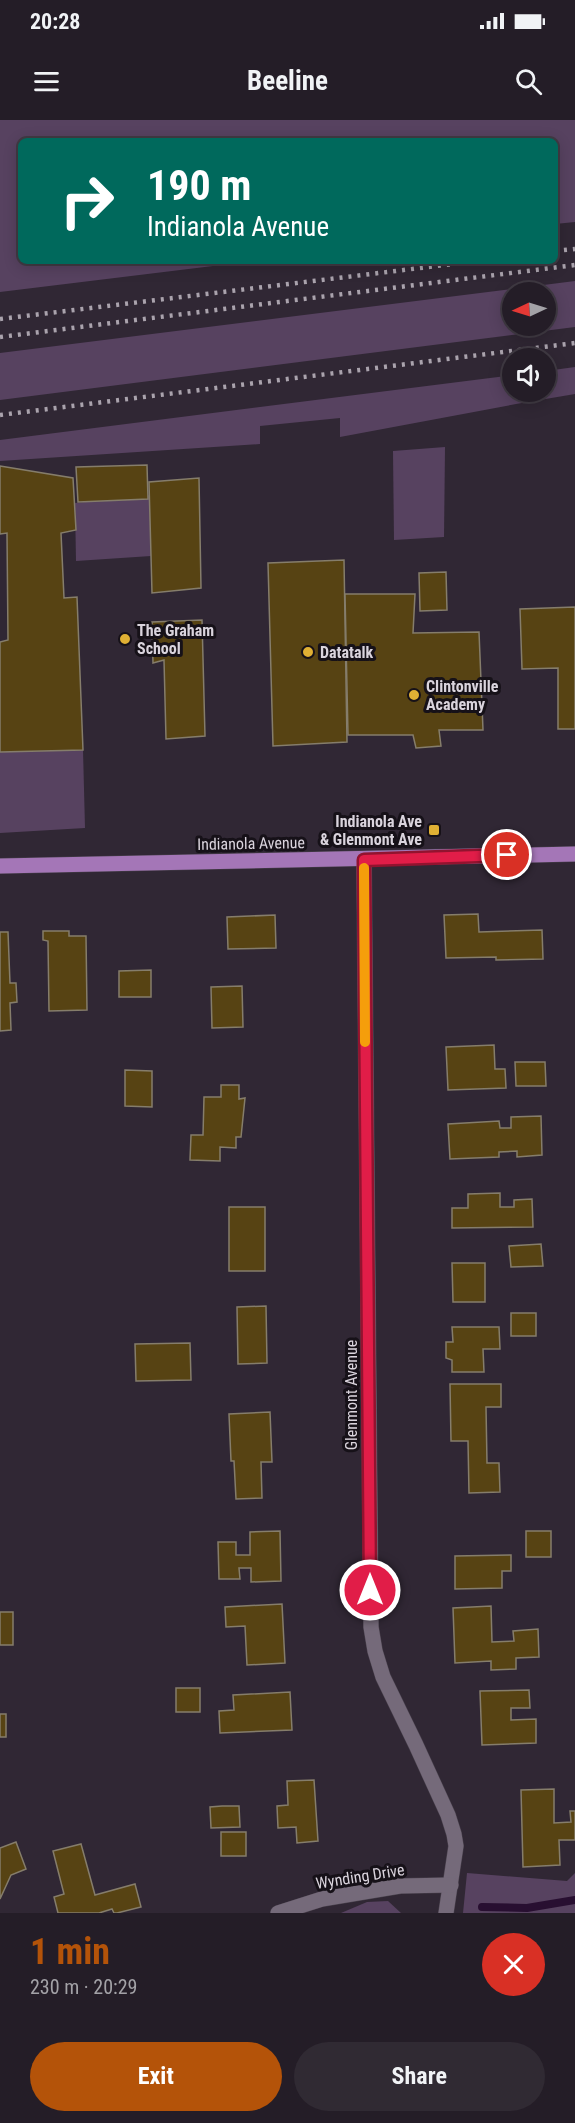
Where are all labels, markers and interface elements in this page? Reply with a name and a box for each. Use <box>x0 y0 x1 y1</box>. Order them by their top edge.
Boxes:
text: 20:28 <box>30 9 81 34</box>
icon: menu <box>30 65 63 98</box>
text: Beeline <box>247 65 328 97</box>
icon: search <box>512 65 545 98</box>
text: 190 m <box>147 161 252 210</box>
icon: right <box>48 162 126 240</box>
text: Indianola Avenue <box>147 211 329 243</box>
north arrow <box>502 282 556 336</box>
map controls <box>502 282 556 402</box>
button: sound <box>502 348 556 402</box>
place label: The Graham School <box>137 621 214 658</box>
marker: The Graham School <box>118 632 132 646</box>
place label: Datatalk <box>320 643 374 662</box>
marker: Datatalk <box>301 645 315 659</box>
place label: Clintonville Academy <box>426 677 499 714</box>
marker: Clintonville Academy <box>407 688 421 702</box>
place label: Indianola Ave & Glenmont Ave <box>320 812 422 849</box>
marker: Indianola Ave & Glenmont Ave <box>427 823 441 837</box>
pin <box>481 829 532 880</box>
street label: Indianola Avenue <box>197 833 305 854</box>
icon: arrive <box>490 838 523 871</box>
street label: Glenmont Avenue <box>342 1340 361 1450</box>
position arrow <box>338 1558 402 1622</box>
street label: Wynding Drive <box>314 1860 406 1893</box>
text: 1 min <box>30 1931 110 1973</box>
button: close <box>482 1933 545 1996</box>
text: 230 m · 20:29 <box>30 1975 137 1999</box>
button: Exit <box>30 2042 282 2111</box>
button: Share <box>294 2042 545 2111</box>

